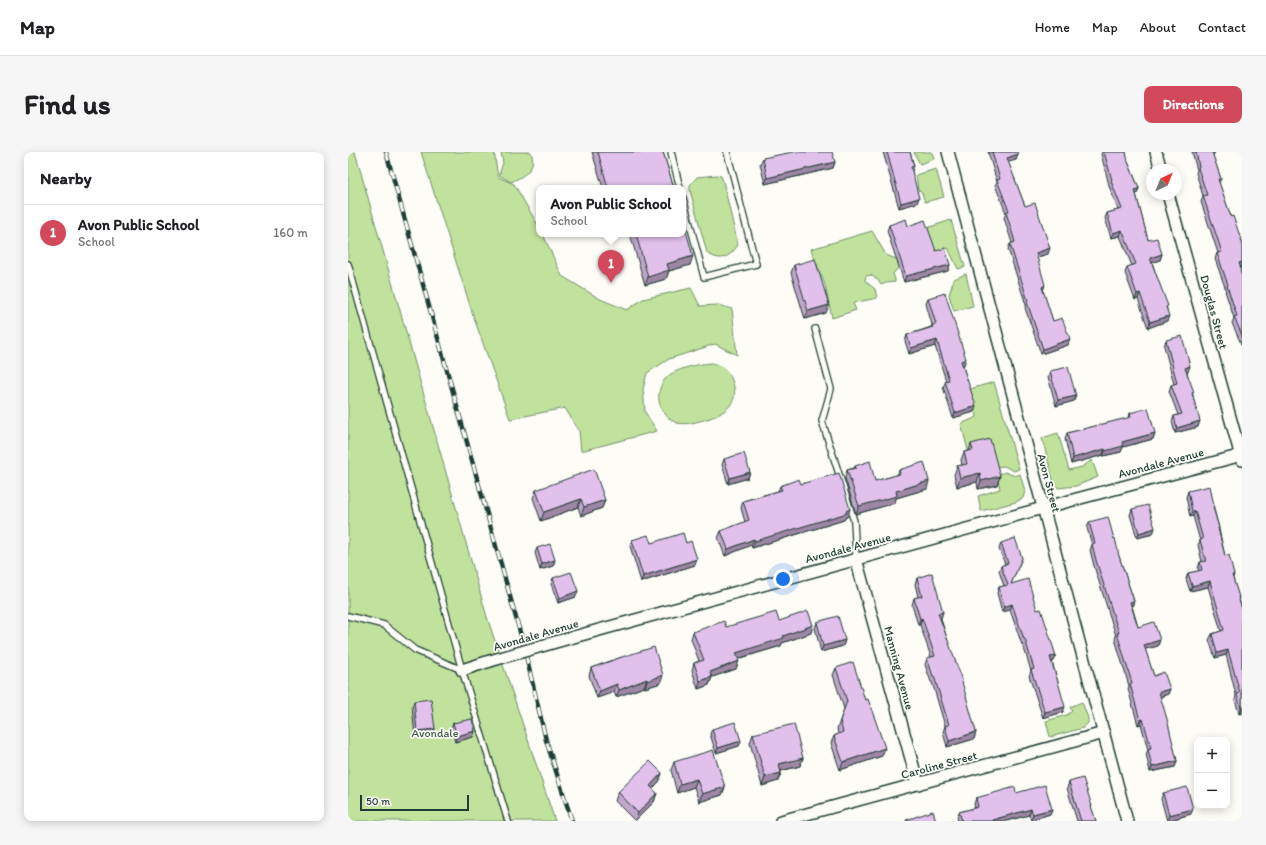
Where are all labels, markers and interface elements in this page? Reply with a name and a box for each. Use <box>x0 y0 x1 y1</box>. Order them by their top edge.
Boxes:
text: Map <box>20 16 55 39</box>
text: Home <box>1035 19 1070 36</box>
text: Map <box>1092 19 1118 36</box>
text: About <box>1140 19 1176 36</box>
text: Contact <box>1198 19 1246 36</box>
button: Directions <box>1144 86 1242 123</box>
text: Find us <box>24 87 111 121</box>
north arrow <box>1146 164 1182 200</box>
text: Nearby <box>40 168 92 188</box>
popup <box>536 185 686 237</box>
text: Avon Public School <box>550 195 672 213</box>
text: School <box>550 213 587 228</box>
text: Avon Public School <box>78 216 199 234</box>
text: 1 <box>50 225 56 240</box>
text: 160 m <box>273 225 308 240</box>
text: School <box>78 234 115 249</box>
pin: 1 <box>598 250 624 283</box>
street label: Douglas Street <box>1197 273 1231 351</box>
street label: Avondale Avenue <box>1117 445 1205 481</box>
street label: Avon Street <box>1034 452 1064 514</box>
street label: Avondale Avenue <box>804 530 892 566</box>
your location <box>773 569 793 589</box>
street label: Avondale Avenue <box>492 616 580 654</box>
street label: Manning Avenue <box>881 625 917 712</box>
park label: Avondale <box>411 726 459 740</box>
map controls <box>1194 737 1230 809</box>
button: + <box>1194 737 1230 773</box>
street label: Caroline Street <box>899 748 979 782</box>
button: − <box>1194 773 1230 809</box>
scale bar <box>360 793 469 812</box>
text: 50 m <box>366 795 390 808</box>

